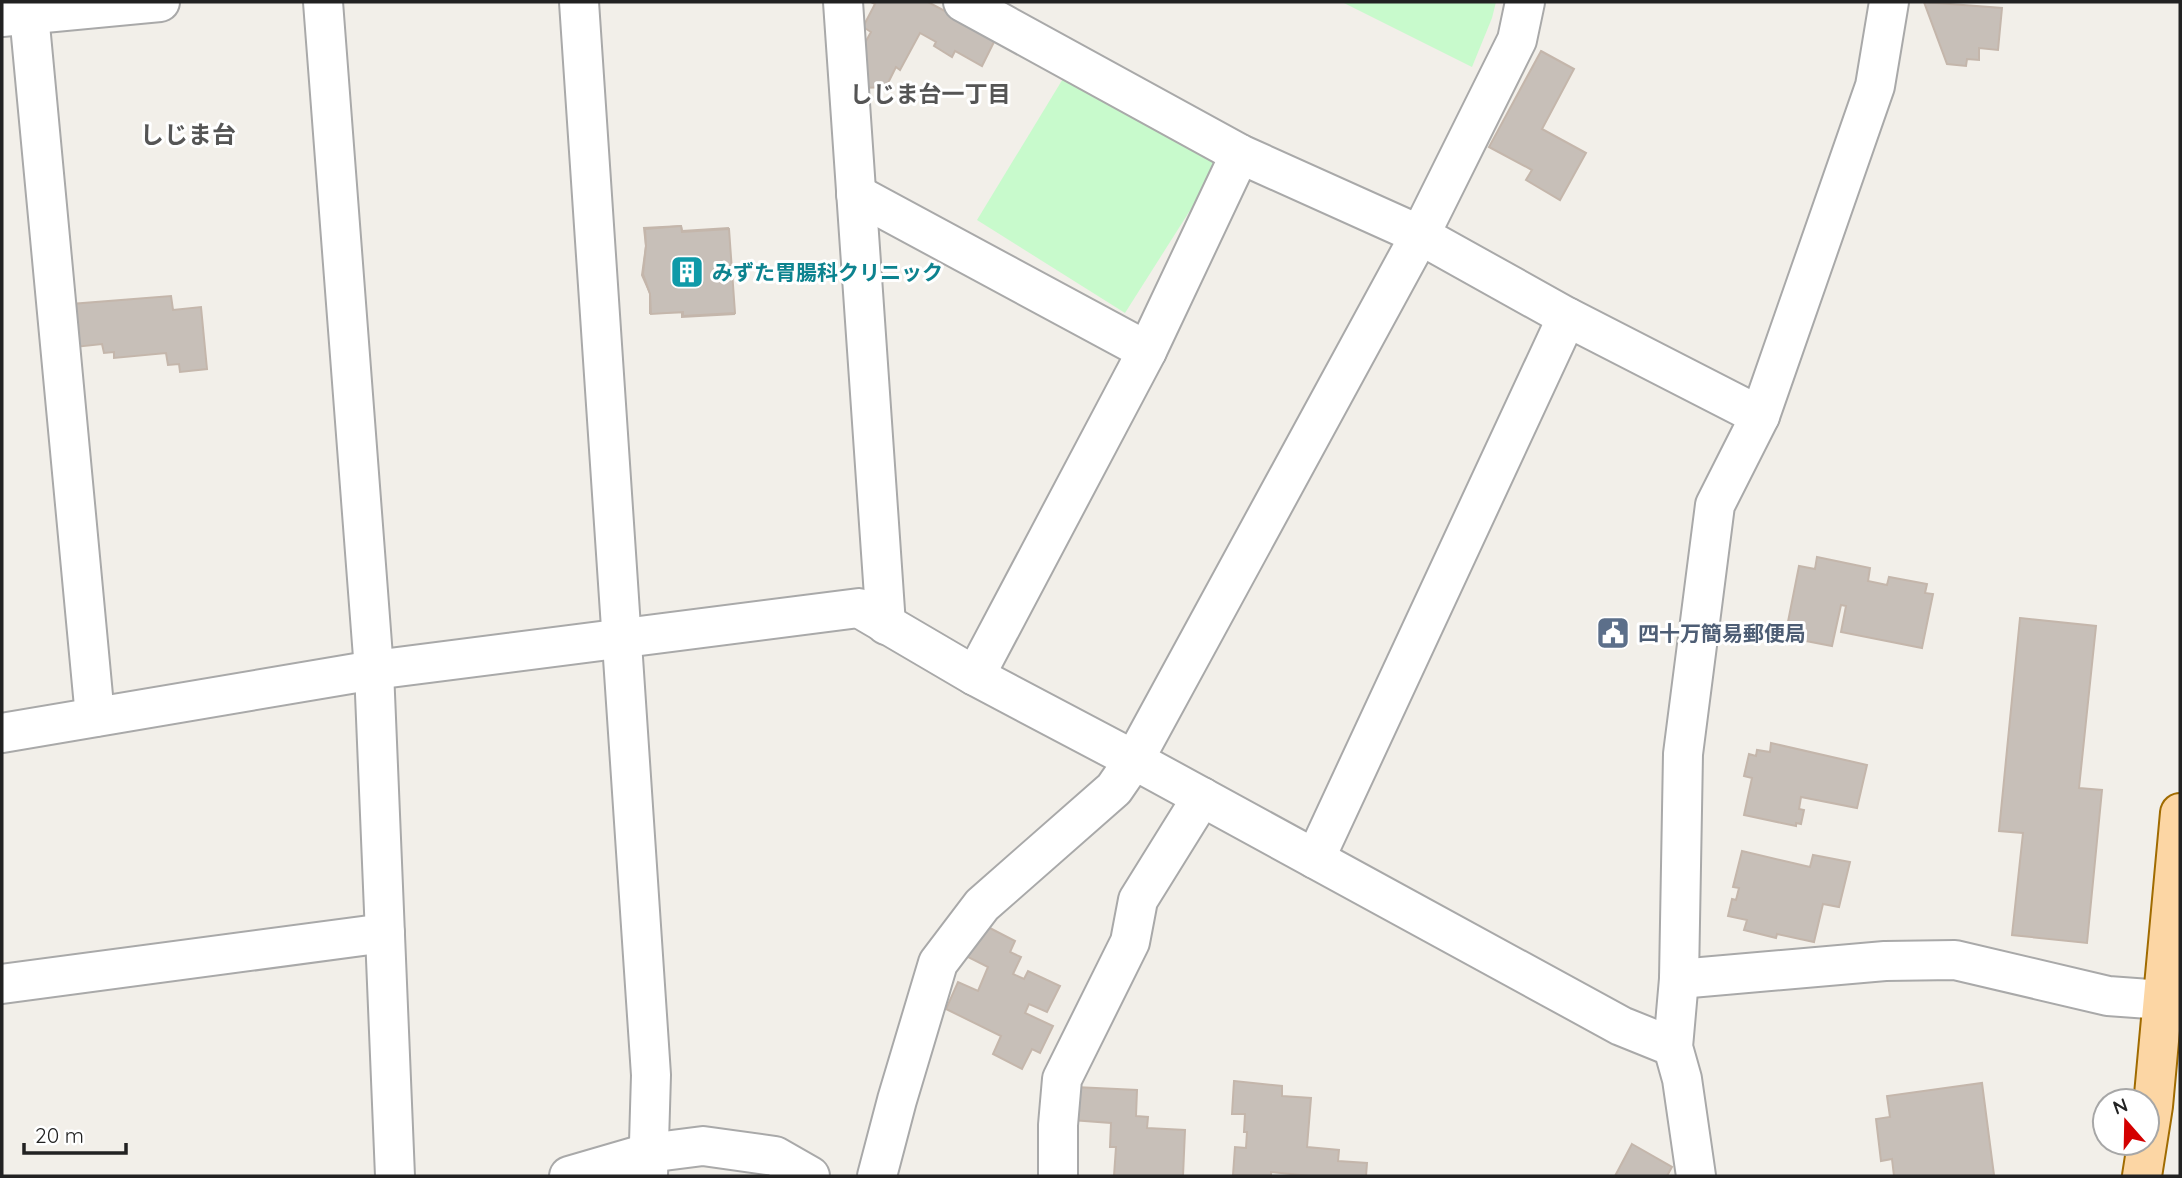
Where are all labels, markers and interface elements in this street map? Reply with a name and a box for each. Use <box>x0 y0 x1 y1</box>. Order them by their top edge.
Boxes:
district label: しじま台一丁目 <box>850 79 1011 108</box>
district label: しじま台 <box>140 119 236 149</box>
building icon: みずた胃腸科クリニック <box>668 253 706 291</box>
place label: みずた胃腸科クリニック <box>712 259 943 285</box>
public building icon: 四十万簡易郵便局 <box>1594 614 1632 652</box>
place label: 四十万簡易郵便局 <box>1638 620 1806 646</box>
north arrow <box>2091 1087 2161 1157</box>
text: N <box>2110 1092 2131 1120</box>
scale bar <box>24 1112 126 1156</box>
text: 20 m <box>35 1122 84 1148</box>

